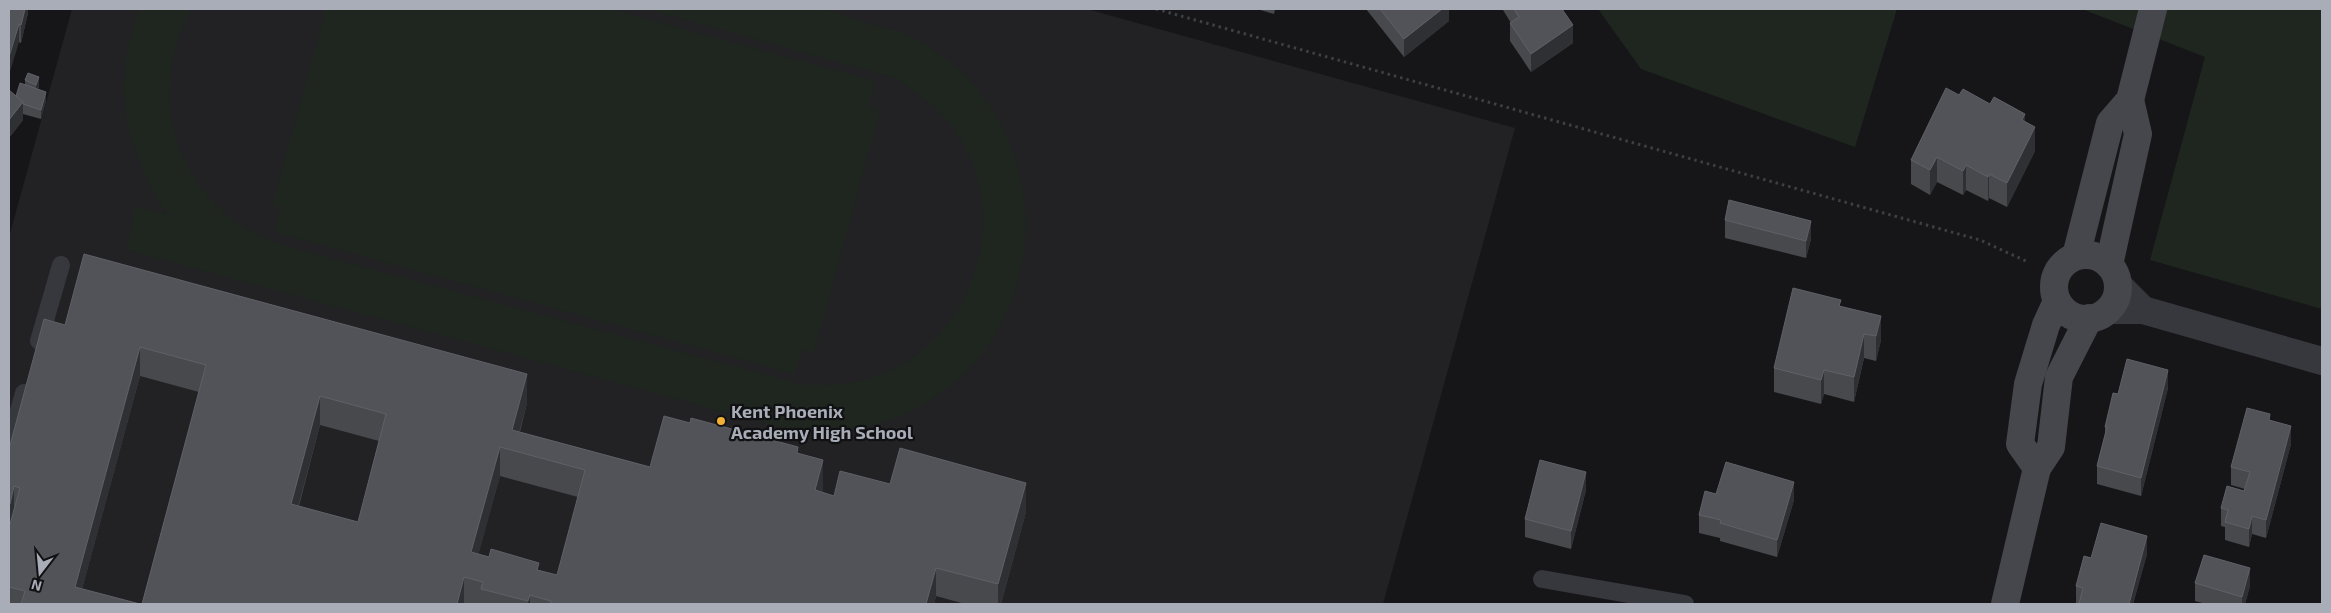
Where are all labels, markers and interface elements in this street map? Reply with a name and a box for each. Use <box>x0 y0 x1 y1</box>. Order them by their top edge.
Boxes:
place label: Kent Phoenix Academy High School <box>731 400 913 443</box>
marker: Kent Phoenix Academy High School <box>715 415 727 427</box>
north arrow <box>15 548 65 598</box>
text: N <box>29 576 43 596</box>

